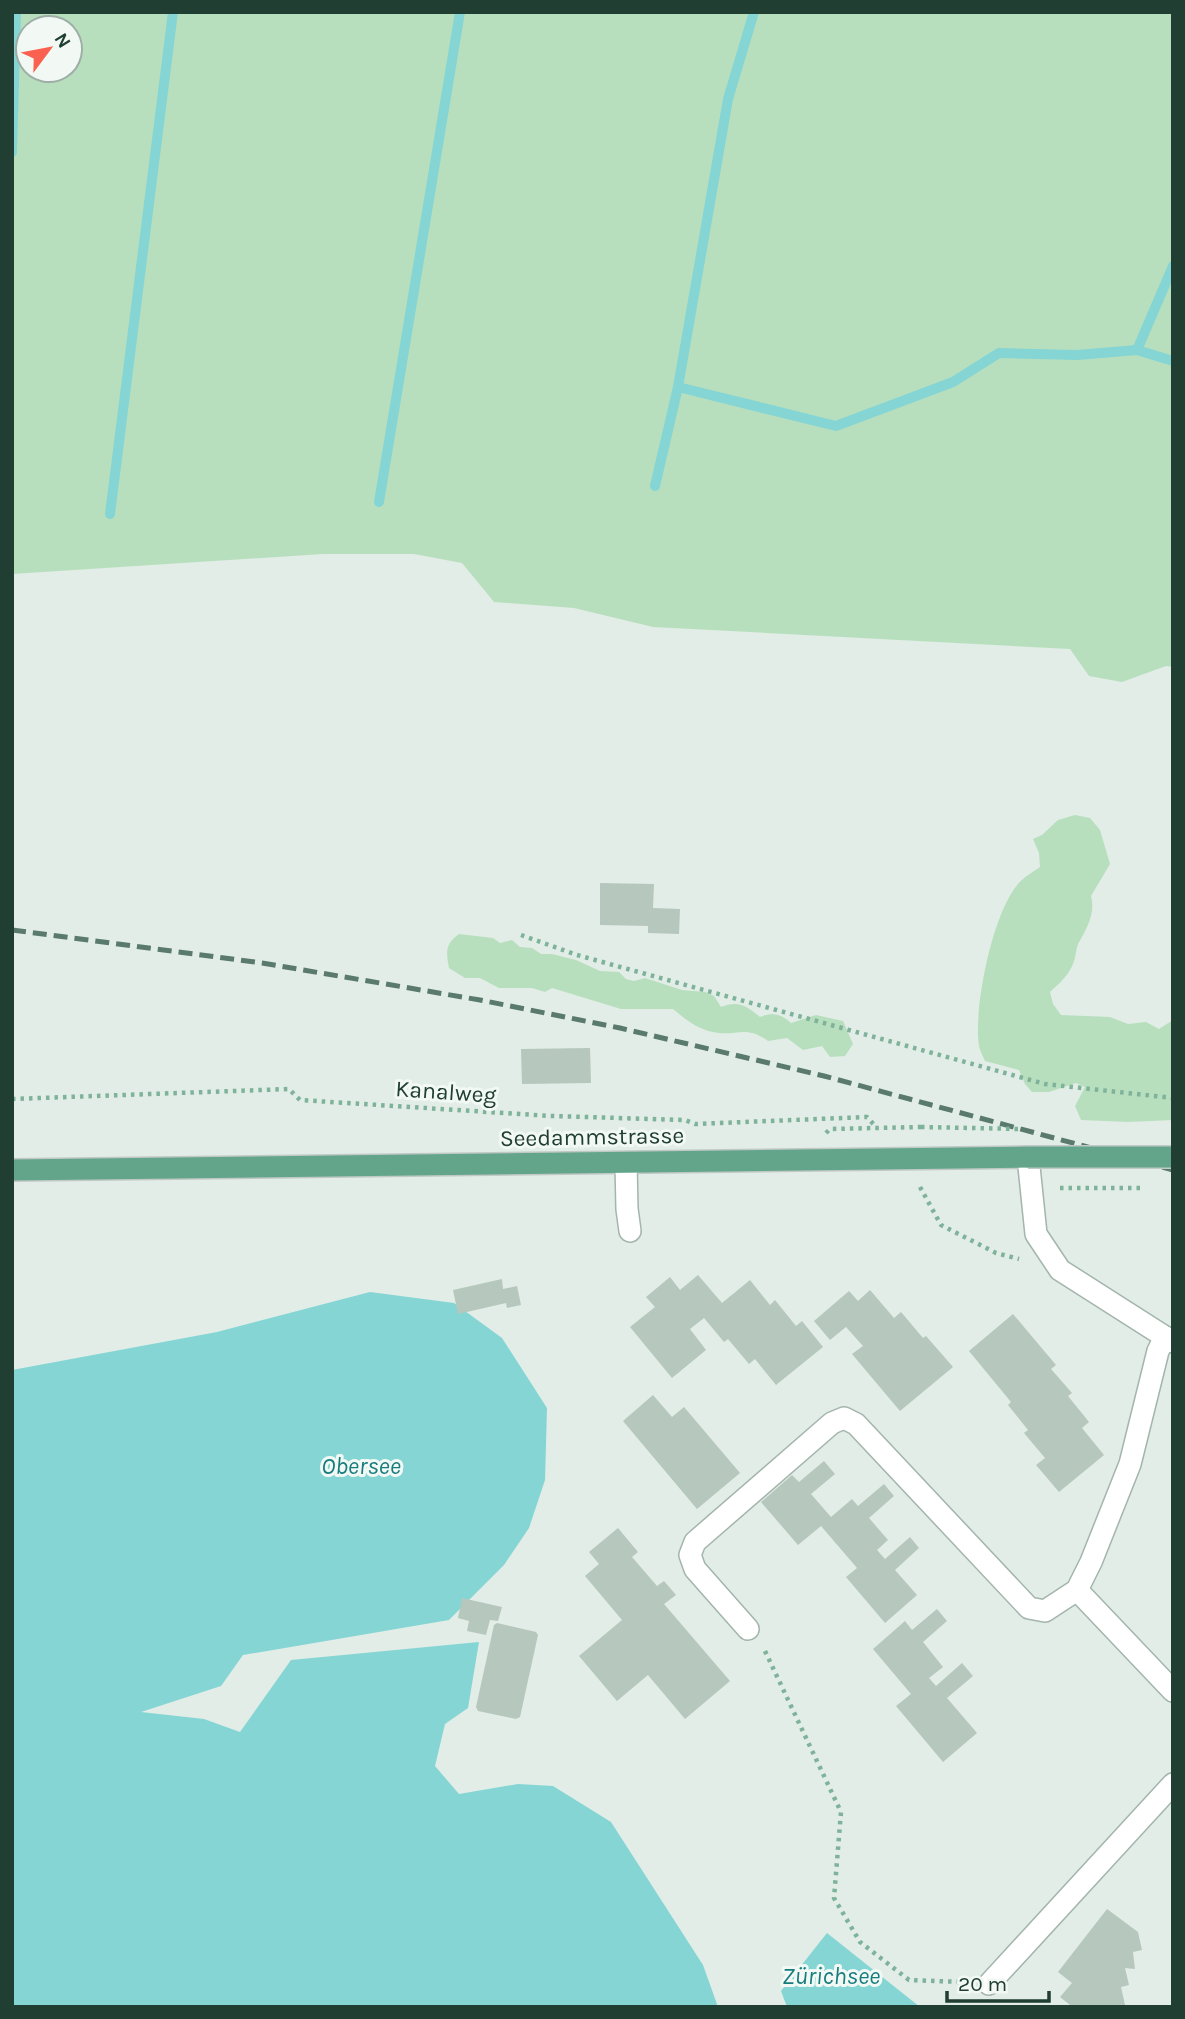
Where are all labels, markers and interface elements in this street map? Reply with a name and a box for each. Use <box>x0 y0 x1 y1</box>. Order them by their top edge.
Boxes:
north arrow <box>14 14 84 84</box>
text: N <box>50 29 76 52</box>
street label: Kanalweg <box>395 1075 497 1109</box>
street label: Seedammstrasse <box>500 1122 684 1152</box>
water label: Obersee <box>321 1452 401 1480</box>
scale bar <box>947 1960 1048 2004</box>
water label: Zürichsee <box>782 1962 880 1990</box>
text: 20 m <box>958 1972 1007 1996</box>

